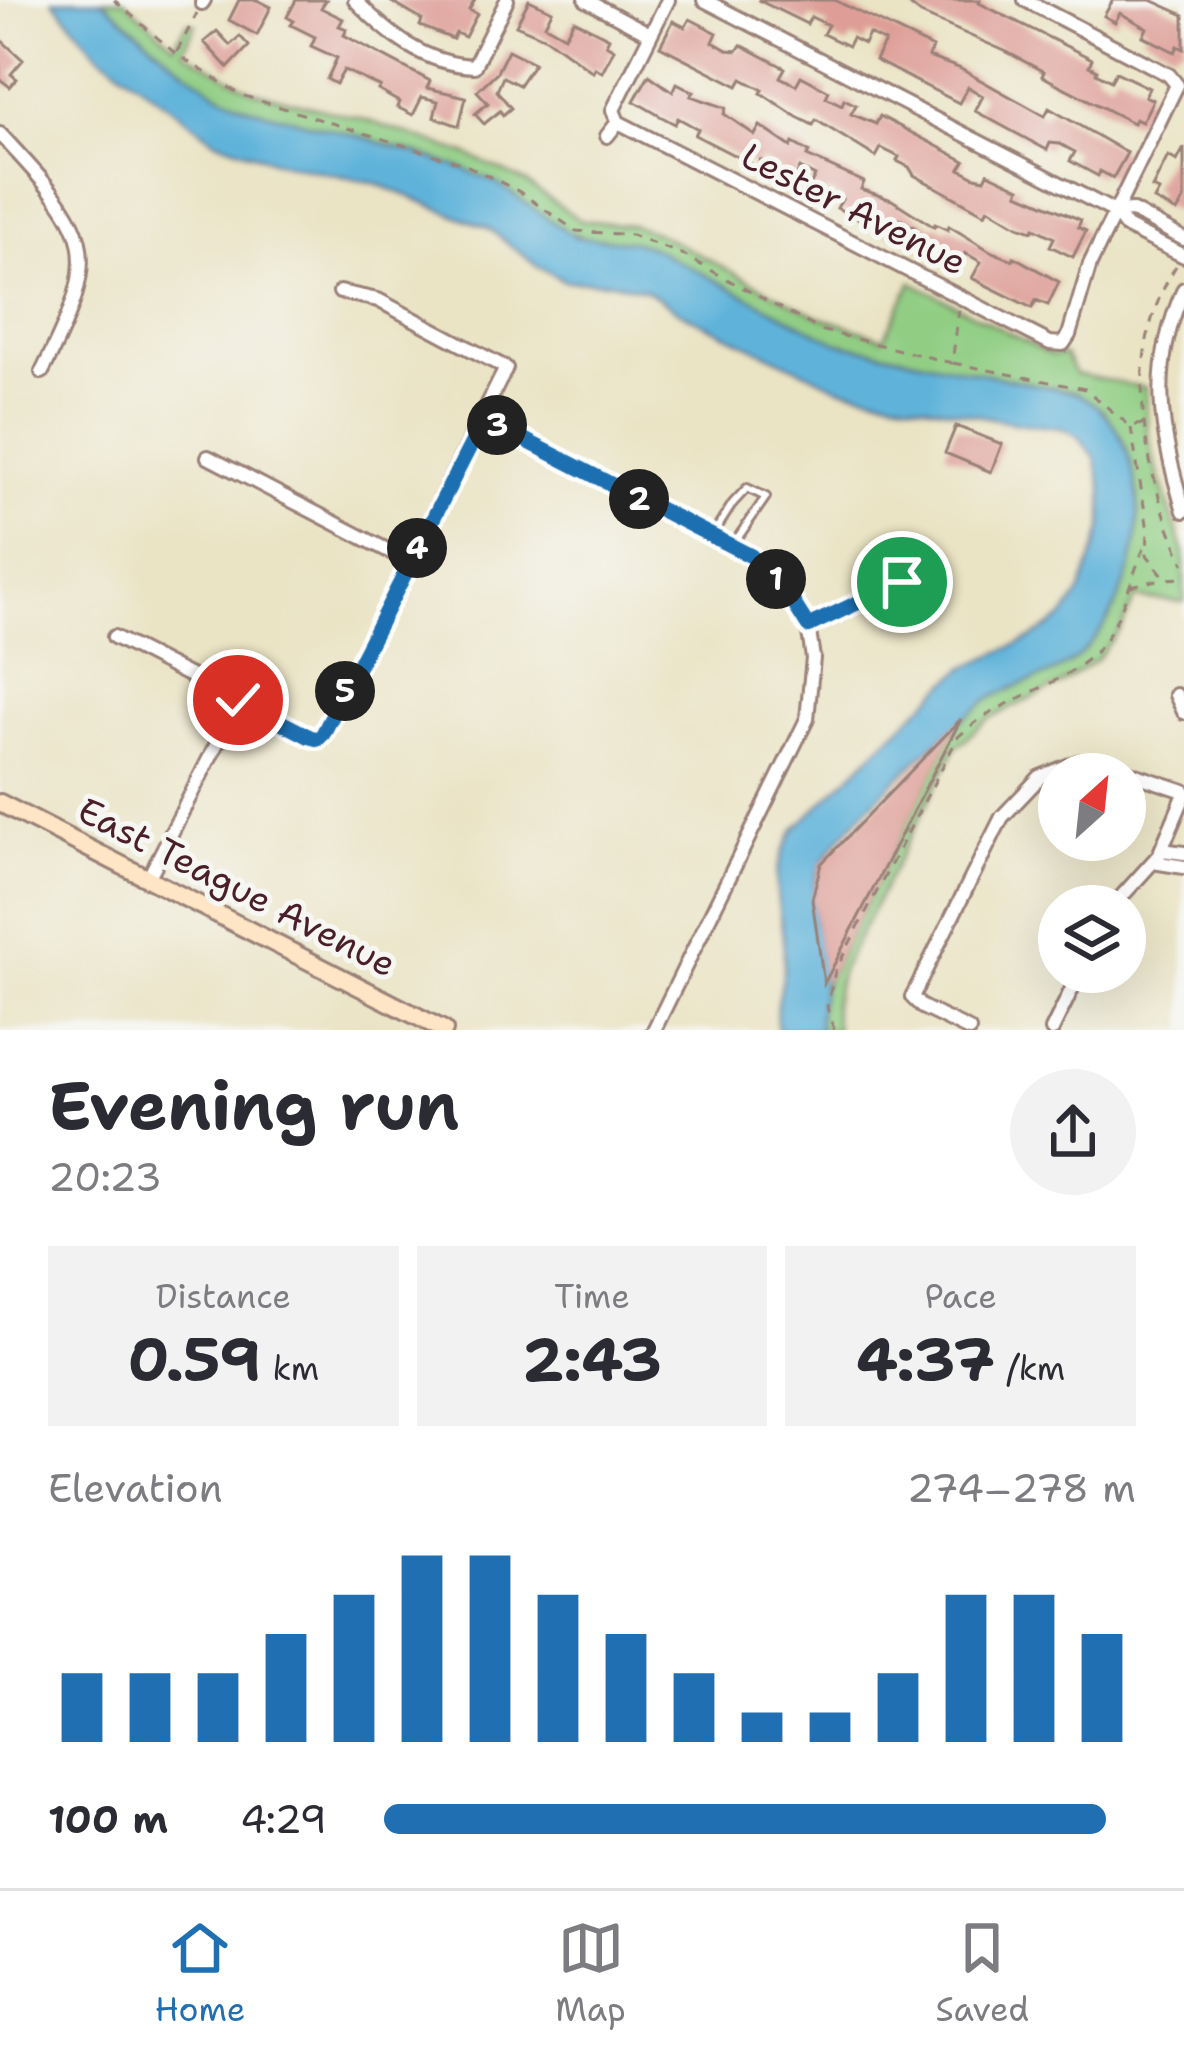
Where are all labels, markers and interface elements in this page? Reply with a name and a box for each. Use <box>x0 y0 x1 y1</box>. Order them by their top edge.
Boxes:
street label: Lester Avenue <box>733 131 975 287</box>
pin: 3 <box>467 395 527 455</box>
text: 3 <box>485 402 509 447</box>
pin: 2 <box>609 469 669 529</box>
text: 2 <box>627 476 651 521</box>
pin: 4 <box>387 518 447 578</box>
text: 4 <box>405 525 429 570</box>
pin <box>851 531 953 633</box>
pin: 1 <box>746 549 806 609</box>
icon: arrive <box>869 549 935 615</box>
text: 1 <box>768 556 784 601</box>
pin <box>187 649 289 751</box>
pin: 5 <box>315 661 375 721</box>
icon: check <box>205 667 271 733</box>
text: 5 <box>335 668 355 713</box>
north arrow <box>1038 753 1146 861</box>
map controls <box>1038 753 1146 993</box>
street label: East Teague Avenue <box>70 786 404 988</box>
button: layers <box>1038 885 1146 993</box>
text: Evening run <box>48 1062 459 1150</box>
button: share <box>1010 1069 1136 1195</box>
text: 20:23 <box>48 1151 162 1203</box>
text: Distance <box>156 1274 291 1319</box>
text: Time <box>554 1274 630 1319</box>
text: Pace <box>924 1274 997 1319</box>
text: 0.59 <box>128 1319 261 1399</box>
text: 2:43 <box>522 1319 662 1399</box>
text: 4:37 <box>856 1319 995 1399</box>
text: km <box>261 1346 319 1391</box>
text: /km <box>995 1346 1065 1391</box>
text: Elevation <box>48 1462 223 1514</box>
text: 274–278 m <box>907 1462 1136 1514</box>
text: 100 m <box>48 1793 168 1845</box>
text: 4:29 <box>240 1793 327 1845</box>
tab: Home <box>155 1915 246 2032</box>
tab: Map <box>555 1915 626 2032</box>
tab: Saved <box>935 1915 1029 2032</box>

